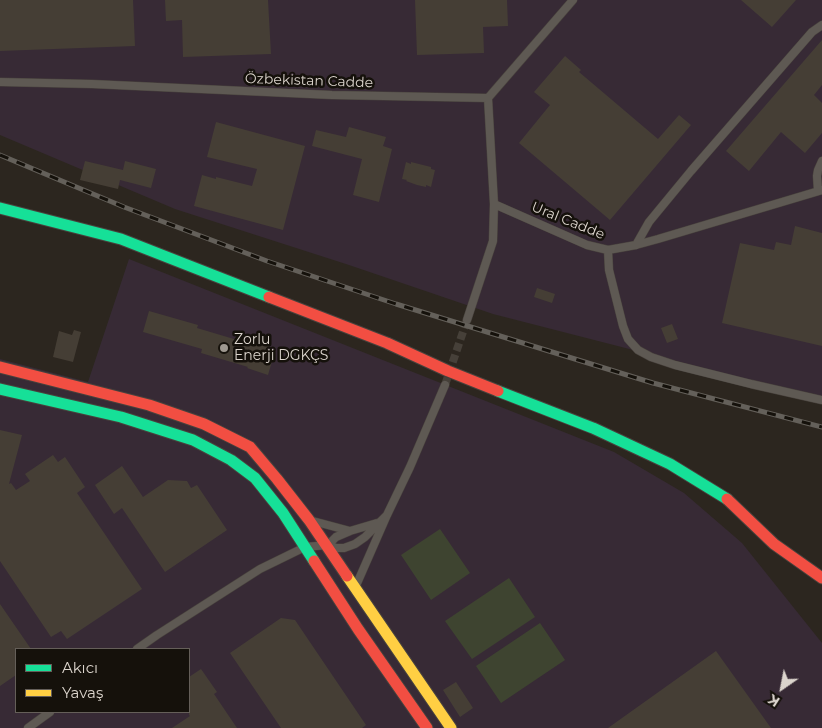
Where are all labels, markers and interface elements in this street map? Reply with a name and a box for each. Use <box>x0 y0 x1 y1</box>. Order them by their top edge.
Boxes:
street label: Özbekistan Cadde <box>245 70 373 92</box>
street label: Ural Cadde <box>529 199 607 243</box>
place label: Zorlu Enerji DGKÇS <box>234 332 328 364</box>
marker: Zorlu Enerji DGKÇS <box>218 342 230 354</box>
legend <box>15 648 190 713</box>
text: Akıcı <box>62 658 98 677</box>
north arrow <box>757 663 807 713</box>
text: Yavaş <box>62 683 103 702</box>
text: K <box>765 690 783 711</box>

